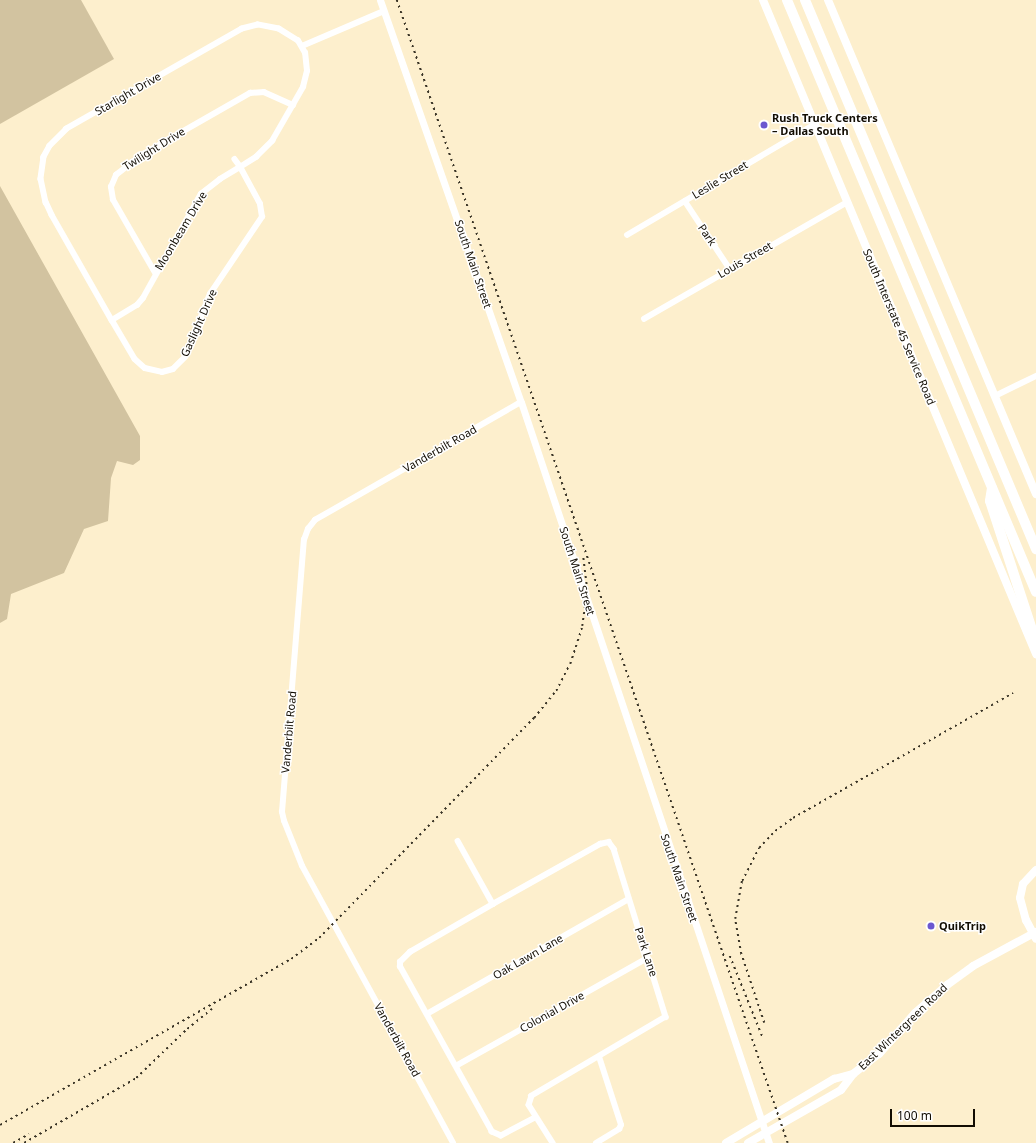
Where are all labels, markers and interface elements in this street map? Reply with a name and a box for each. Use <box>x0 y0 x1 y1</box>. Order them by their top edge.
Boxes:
street label: Starlight Drive <box>93 70 163 118</box>
place label: Rush Truck Centers – Dallas South <box>772 112 878 138</box>
marker: Rush Truck Centers – Dallas South <box>759 120 769 130</box>
street label: Twilight Drive <box>121 125 187 173</box>
street label: Leslie Street <box>690 158 750 202</box>
street label: Moonbeam Drive <box>152 189 210 273</box>
street label: South Main Street <box>452 218 494 310</box>
street label: Park <box>695 222 719 248</box>
street label: Louis Street <box>715 239 775 281</box>
street label: South Interstate 45 Service Road <box>860 247 938 407</box>
street label: Gaslight Drive <box>178 287 220 359</box>
street label: Vanderbilt Road <box>401 423 479 475</box>
street label: South Main Street <box>556 525 598 617</box>
street label: Vanderbilt Road <box>279 690 299 774</box>
street label: South Main Street <box>658 832 700 924</box>
place label: QuikTrip <box>939 919 986 933</box>
marker: QuikTrip <box>926 921 936 931</box>
street label: Park Lane <box>632 926 660 978</box>
street label: Oak Lawn Lane <box>491 932 565 982</box>
street label: East Wintergreen Road <box>856 981 950 1073</box>
street label: Colonial Drive <box>517 989 587 1035</box>
street label: Vanderbilt Road <box>371 1001 423 1079</box>
scale bar <box>892 1101 977 1127</box>
text: 100 m <box>897 1107 932 1124</box>

